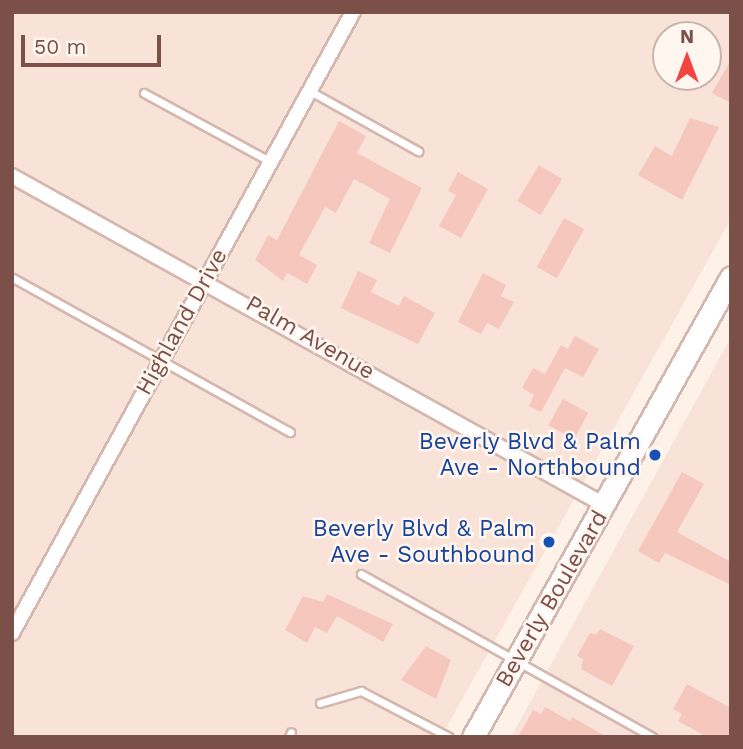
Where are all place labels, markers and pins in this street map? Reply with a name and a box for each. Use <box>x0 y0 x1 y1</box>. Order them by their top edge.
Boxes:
place label: Beverly Blvd & Palm Ave - Northbound <box>418 428 641 482</box>
marker: Beverly Blvd & Palm Ave - Northbound <box>647 447 663 463</box>
place label: Beverly Blvd & Palm Ave - Southbound <box>312 515 535 569</box>
marker: Beverly Blvd & Palm Ave - Southbound <box>541 534 557 550</box>

